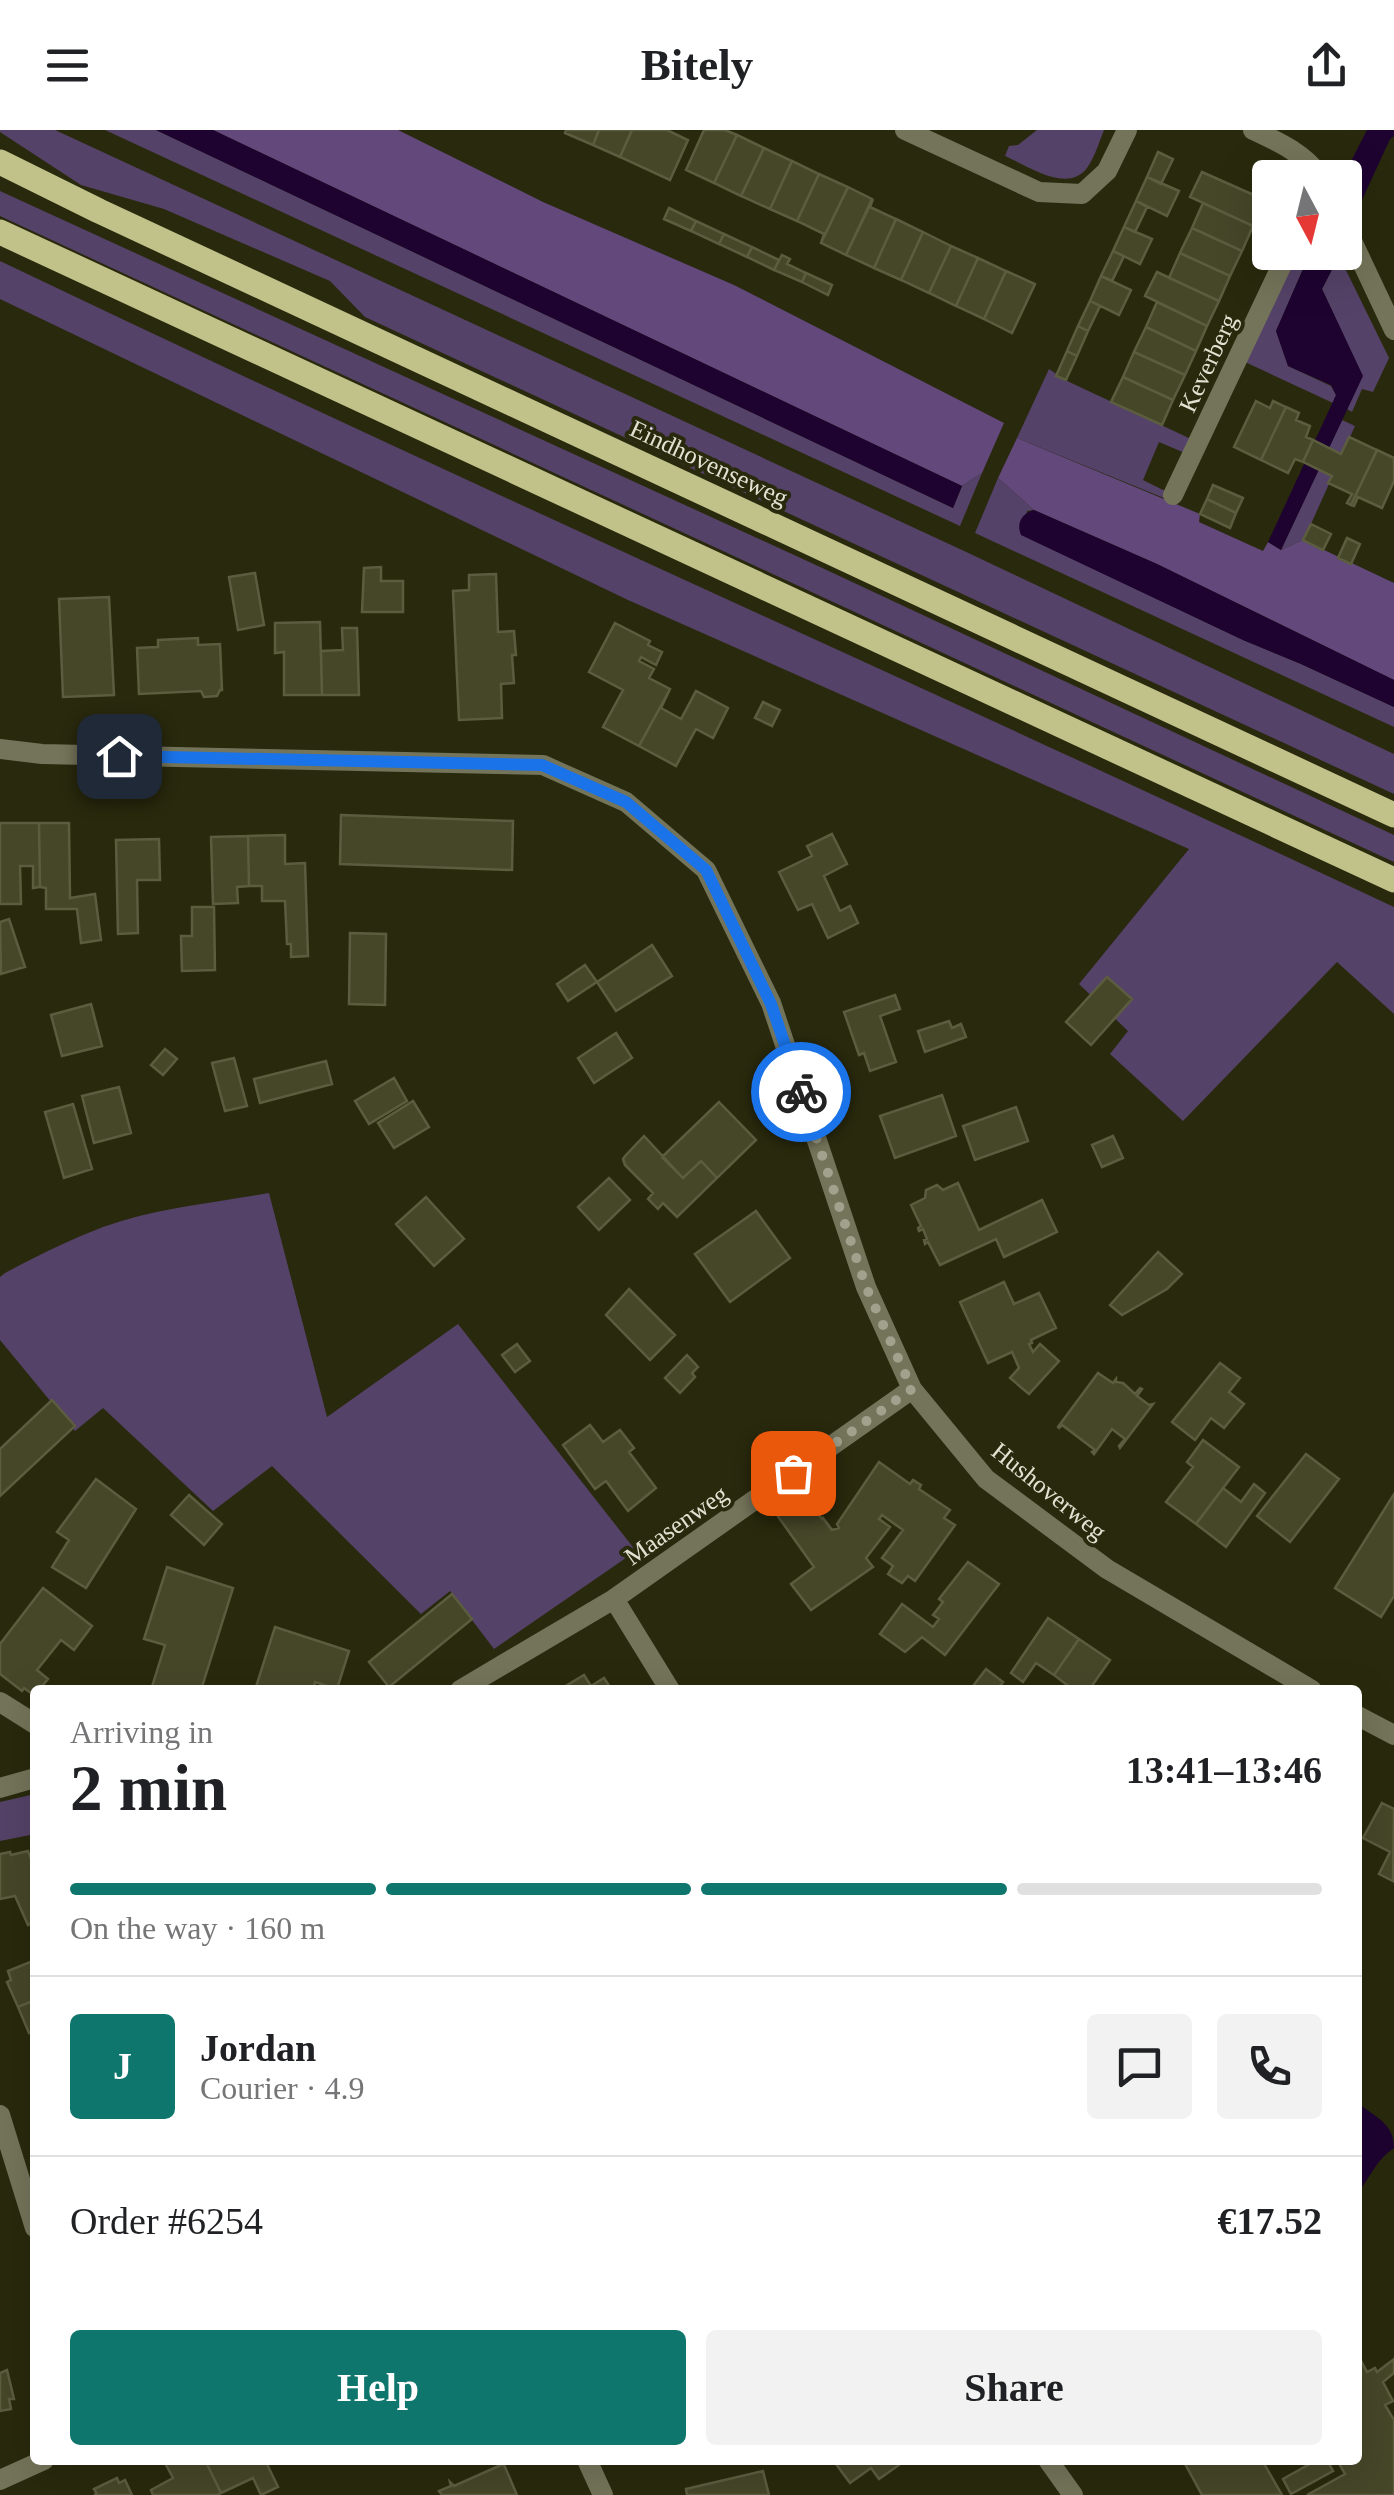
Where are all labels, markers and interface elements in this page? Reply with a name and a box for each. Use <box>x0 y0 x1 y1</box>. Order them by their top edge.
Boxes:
icon: menu <box>40 38 95 93</box>
icon: share <box>1299 38 1354 93</box>
text: Bitely <box>641 40 753 90</box>
north arrow <box>1252 160 1362 270</box>
map controls <box>1252 160 1362 270</box>
street label: Keverberg <box>1174 309 1243 416</box>
street label: Eindhovenseweg <box>626 415 793 512</box>
pin <box>77 714 162 799</box>
icon: home <box>92 729 147 784</box>
courier <box>751 1042 851 1142</box>
icon: bike <box>774 1065 829 1120</box>
pin <box>751 1431 836 1516</box>
street label: Hushoverweg <box>987 1437 1112 1545</box>
icon: bag <box>766 1446 821 1501</box>
street label: Maasenweg <box>619 1479 733 1570</box>
text: Arriving in <box>70 1714 213 1750</box>
text: 13:41–13:46 <box>1126 1749 1322 1791</box>
text: 2 min <box>70 1752 227 1824</box>
text: On the way · 160 m <box>70 1910 325 1946</box>
button: chat <box>1087 2014 1192 2119</box>
button: phone <box>1217 2014 1322 2119</box>
text: Jordan <box>200 2027 316 2069</box>
text: J <box>113 2045 132 2087</box>
text: Courier · 4.9 <box>200 2070 364 2106</box>
text: Order #6254 <box>70 2200 263 2242</box>
text: €17.52 <box>1218 2200 1322 2242</box>
button: Help <box>70 2330 686 2445</box>
button: Share <box>706 2330 1322 2445</box>

